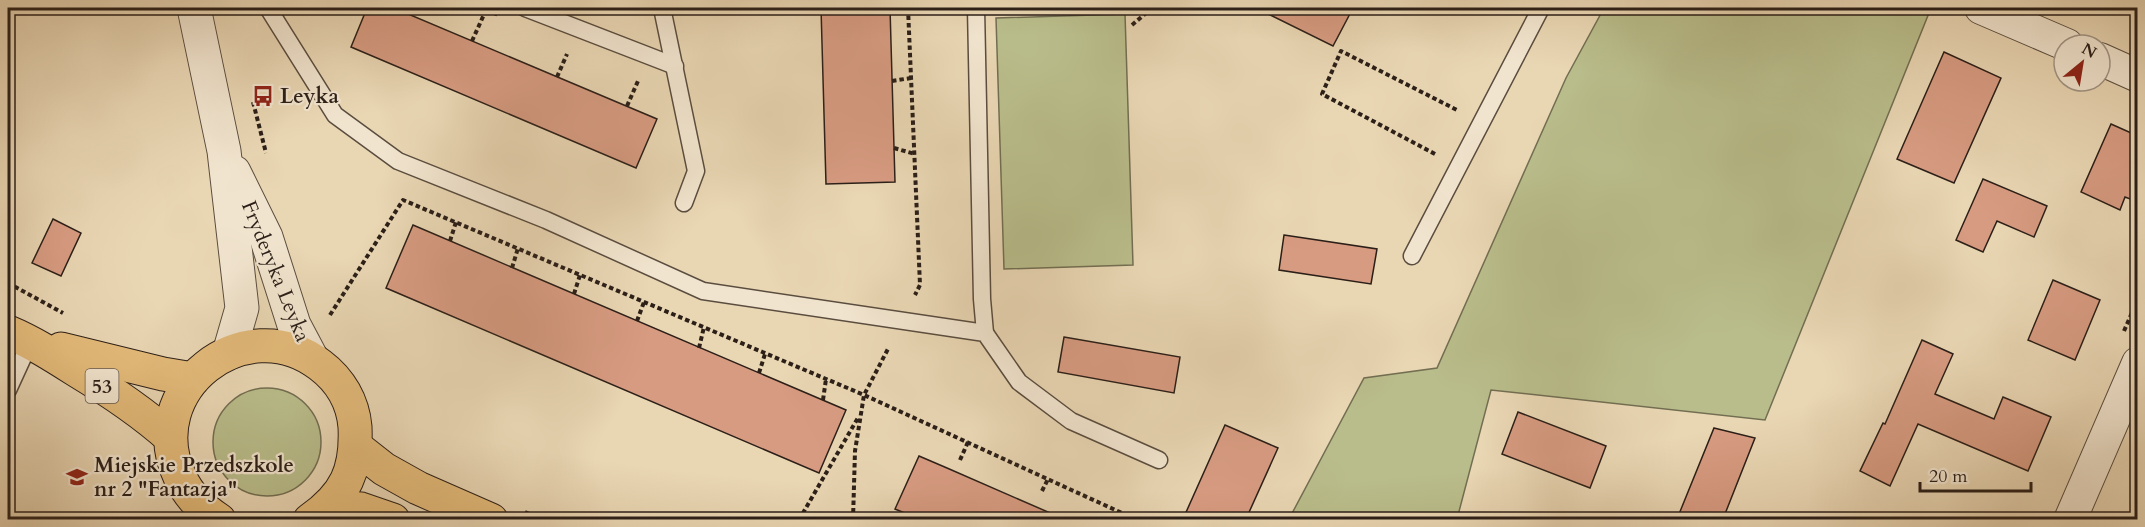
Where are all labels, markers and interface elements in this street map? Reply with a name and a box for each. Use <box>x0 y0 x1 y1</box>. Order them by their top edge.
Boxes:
north arrow <box>2052 33 2112 93</box>
text: N <box>2077 38 2101 64</box>
place label: Leyka <box>280 82 340 111</box>
bus stop icon: Leyka <box>251 84 275 108</box>
street label: Fryderyka Leyka <box>234 196 317 346</box>
road number: 53 <box>86 369 118 403</box>
place label: Miejskie Przedszkole nr 2 "Fantazja" <box>94 451 294 504</box>
scale bar <box>1920 455 2031 493</box>
text: 20 m <box>1929 464 1968 489</box>
school or university icon: Miejskie Przedszkole nr 2 "Fantazja" <box>65 465 89 489</box>

